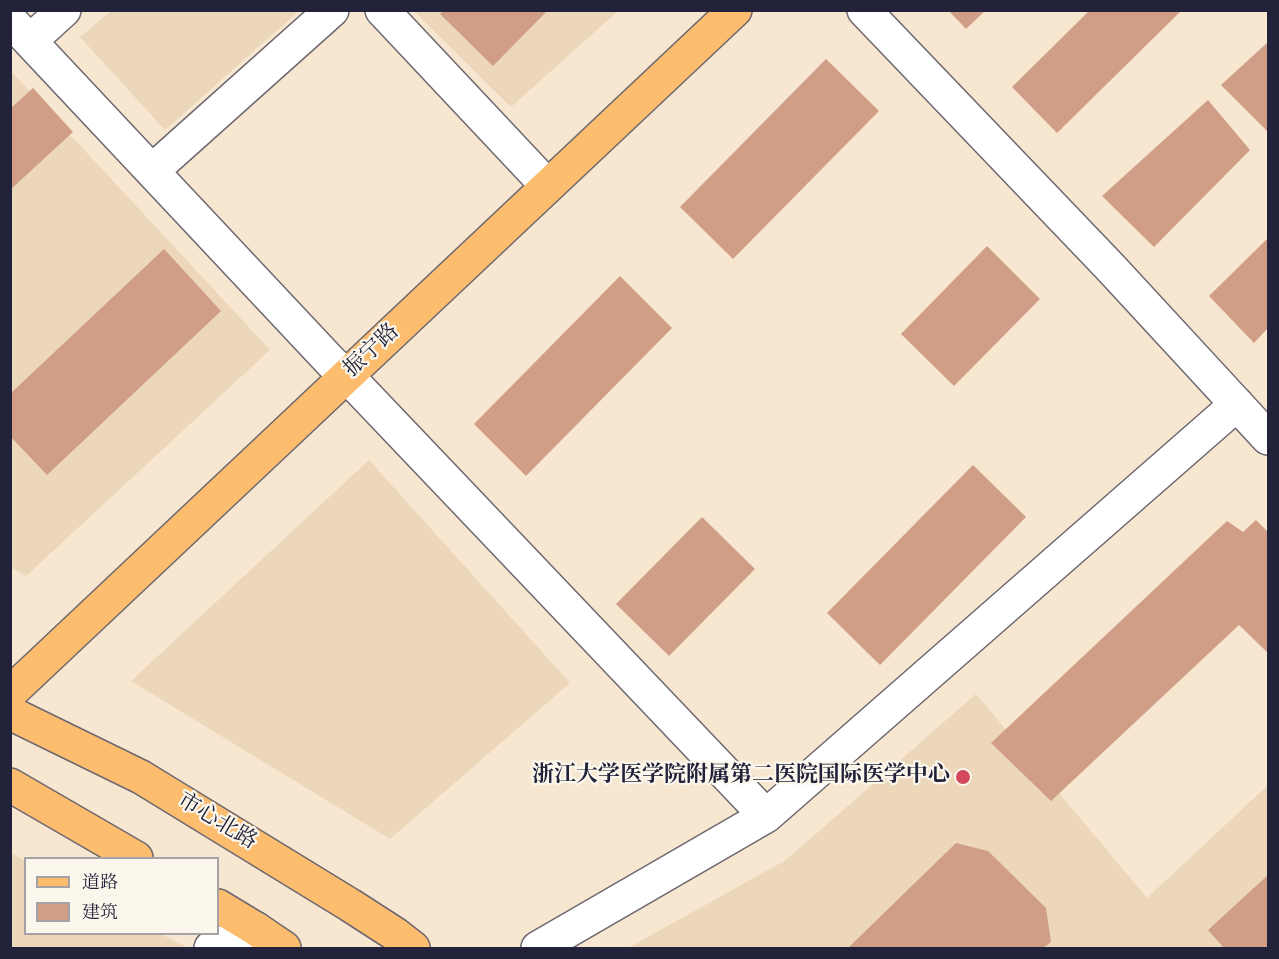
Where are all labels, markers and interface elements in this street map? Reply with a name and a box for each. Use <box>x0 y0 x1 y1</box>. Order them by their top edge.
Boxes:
street label: 振宁路 <box>340 320 406 384</box>
place label: 浙江大学医学院附属第二医院国际医学中心 <box>532 764 950 790</box>
marker: 浙江大学医学院附属第二医院国际医学中心 <box>954 768 972 786</box>
street label: 市心北路 <box>171 789 261 857</box>
legend <box>24 857 219 935</box>
text: 道路 <box>82 871 118 897</box>
text: 建筑 <box>82 901 118 927</box>

